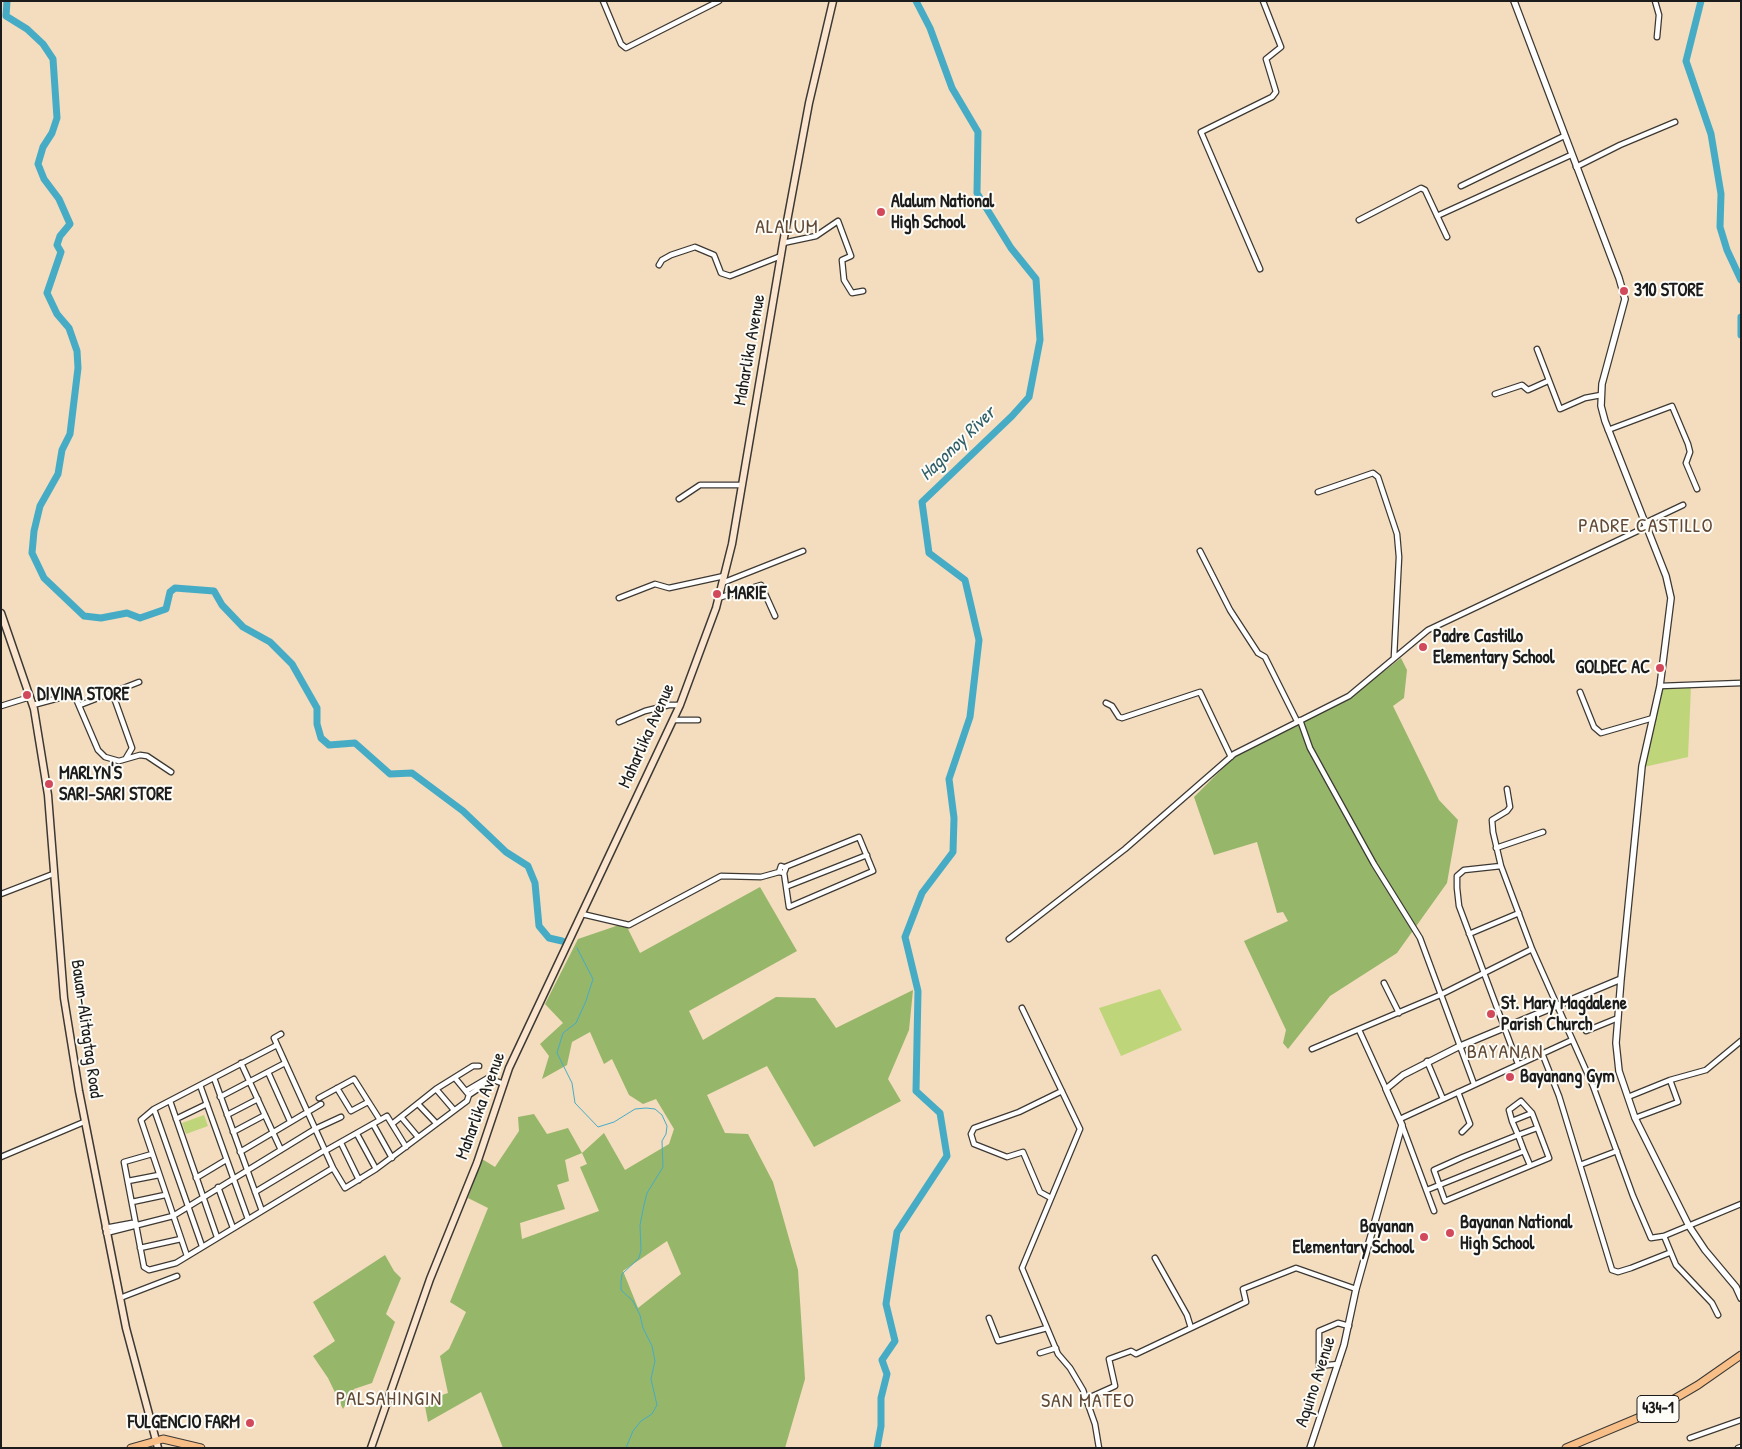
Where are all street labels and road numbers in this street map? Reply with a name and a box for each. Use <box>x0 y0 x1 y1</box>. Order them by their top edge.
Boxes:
street label: Maharlika Avenue <box>730 293 770 407</box>
street label: Maharlika Avenue <box>614 680 680 792</box>
street label: Bauan-Alitagtag Road <box>66 958 106 1100</box>
street label: Maharlika Avenue <box>452 1049 510 1163</box>
street label: Aquino Avenue <box>1291 1334 1341 1430</box>
road number: 434-1 <box>1637 1396 1679 1422</box>

